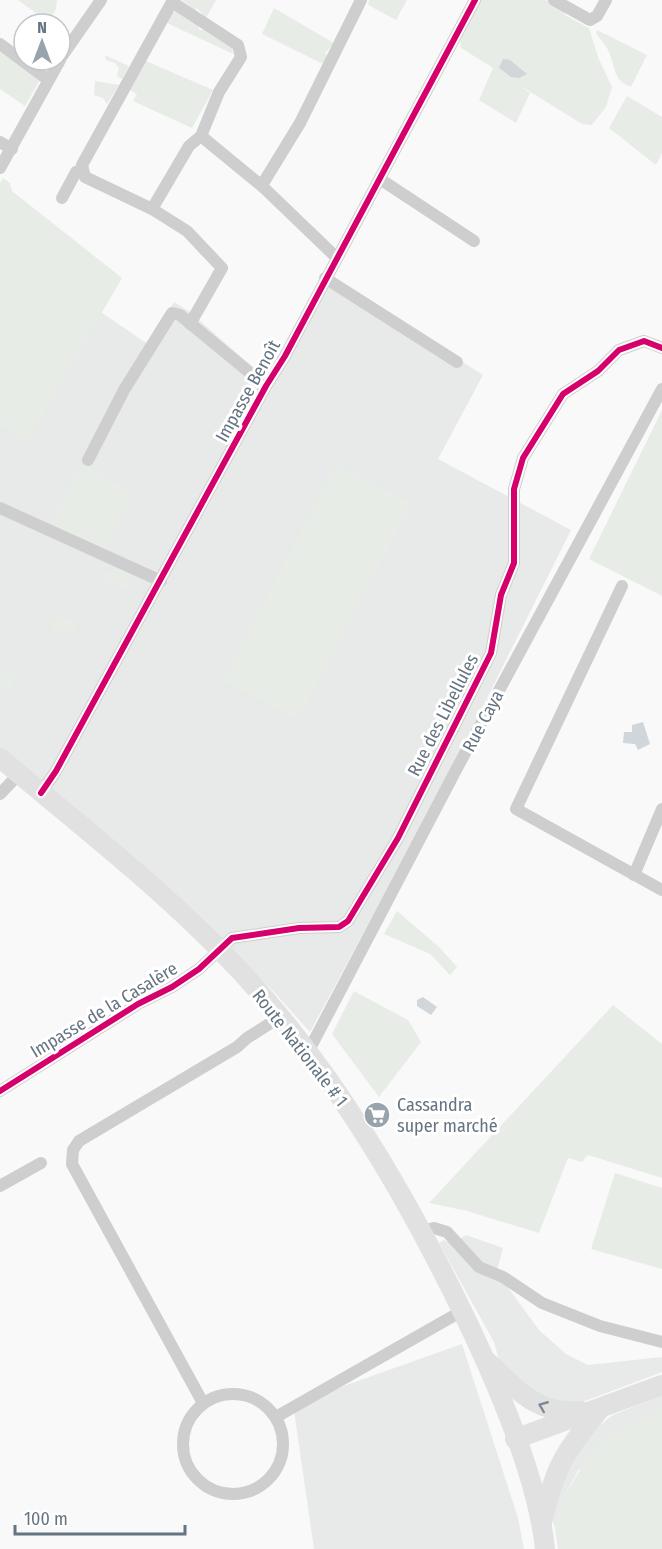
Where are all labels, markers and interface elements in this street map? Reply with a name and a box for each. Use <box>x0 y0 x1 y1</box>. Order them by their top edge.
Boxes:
north arrow <box>12 12 72 72</box>
text: N <box>37 18 47 37</box>
street label: Impasse Benoît <box>211 336 285 446</box>
street label: Rue des Libellules <box>403 650 483 780</box>
street label: Rue Caya <box>458 686 508 756</box>
street label: Impasse de la Casalère <box>27 957 182 1063</box>
street label: Route Nationale # 1 <box>247 985 353 1111</box>
place label: Cassandra super marché <box>397 1094 498 1137</box>
supermarket icon: Cassandra super marché <box>362 1100 392 1130</box>
one-way arrow <box>538 1401 549 1413</box>
scale bar <box>15 1498 184 1536</box>
text: 100 m <box>24 1508 68 1530</box>

